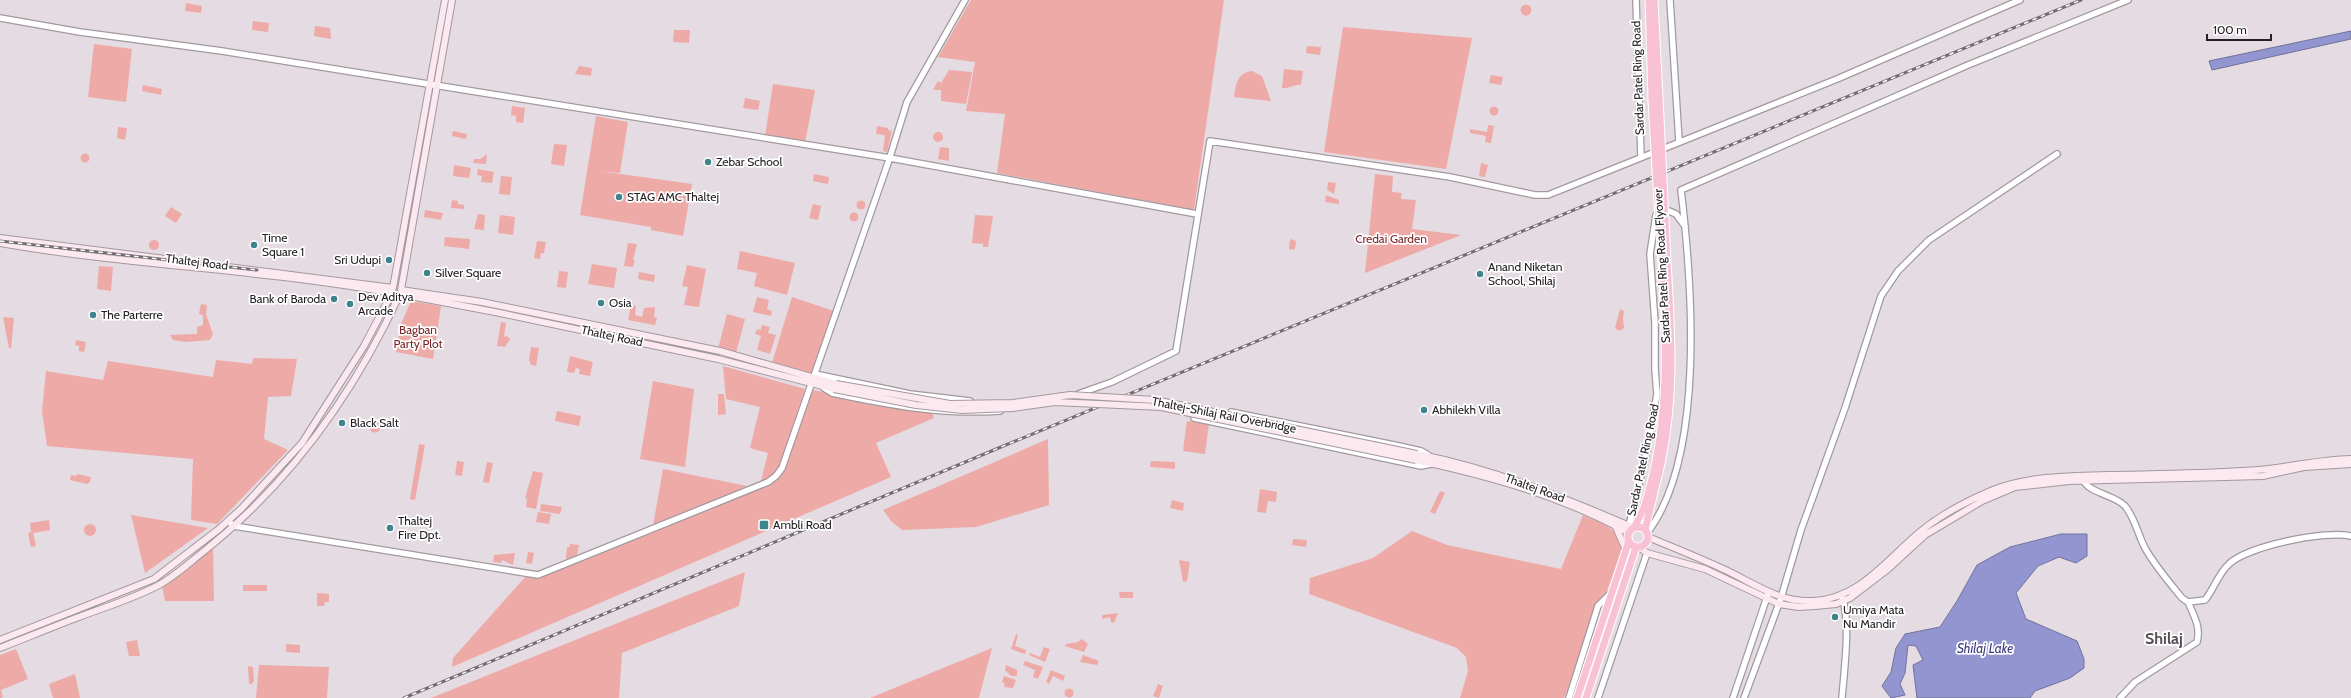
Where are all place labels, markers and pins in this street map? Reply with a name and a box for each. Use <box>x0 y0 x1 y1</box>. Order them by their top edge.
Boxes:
place label: Zebar School <box>716 154 782 169</box>
marker: Zebar School <box>703 157 713 167</box>
place label: STAG AMC Thaltej <box>627 189 719 204</box>
marker: STAG AMC Thaltej <box>614 192 624 202</box>
place label: Time Square 1 <box>262 230 304 259</box>
marker: Time Square 1 <box>249 240 259 250</box>
place label: Sri Udupi <box>334 252 381 267</box>
marker: Sri Udupi <box>384 255 394 265</box>
place label: Anand Niketan School, Shilaj <box>1488 259 1563 288</box>
place label: Silver Square <box>435 265 501 280</box>
marker: Silver Square <box>422 268 432 278</box>
marker: Anand Niketan School, Shilaj <box>1475 269 1485 279</box>
place label: Dev Aditya Arcade <box>358 289 414 318</box>
place label: Bank of Baroda <box>249 291 326 306</box>
marker: Bank of Baroda <box>329 294 339 304</box>
place label: Osia <box>609 295 632 310</box>
marker: Osia <box>596 298 606 308</box>
marker: Dev Aditya Arcade <box>345 299 355 309</box>
place label: The Parterre <box>101 307 163 322</box>
marker: The Parterre <box>88 310 98 320</box>
place label: Abhilekh Villa <box>1432 402 1501 417</box>
marker: Abhilekh Villa <box>1419 405 1429 415</box>
place label: Black Salt <box>350 415 399 430</box>
marker: Black Salt <box>337 418 347 428</box>
place label: Thaltej Fire Dpt. <box>398 513 441 542</box>
place label: Ambli Road <box>773 517 832 532</box>
marker: Ambli Road <box>758 519 770 531</box>
marker: Thaltej Fire Dpt. <box>385 523 395 533</box>
place label: Umiya Mata Nu Mandir <box>1843 602 1904 631</box>
marker: Umiya Mata Nu Mandir <box>1830 612 1840 622</box>

